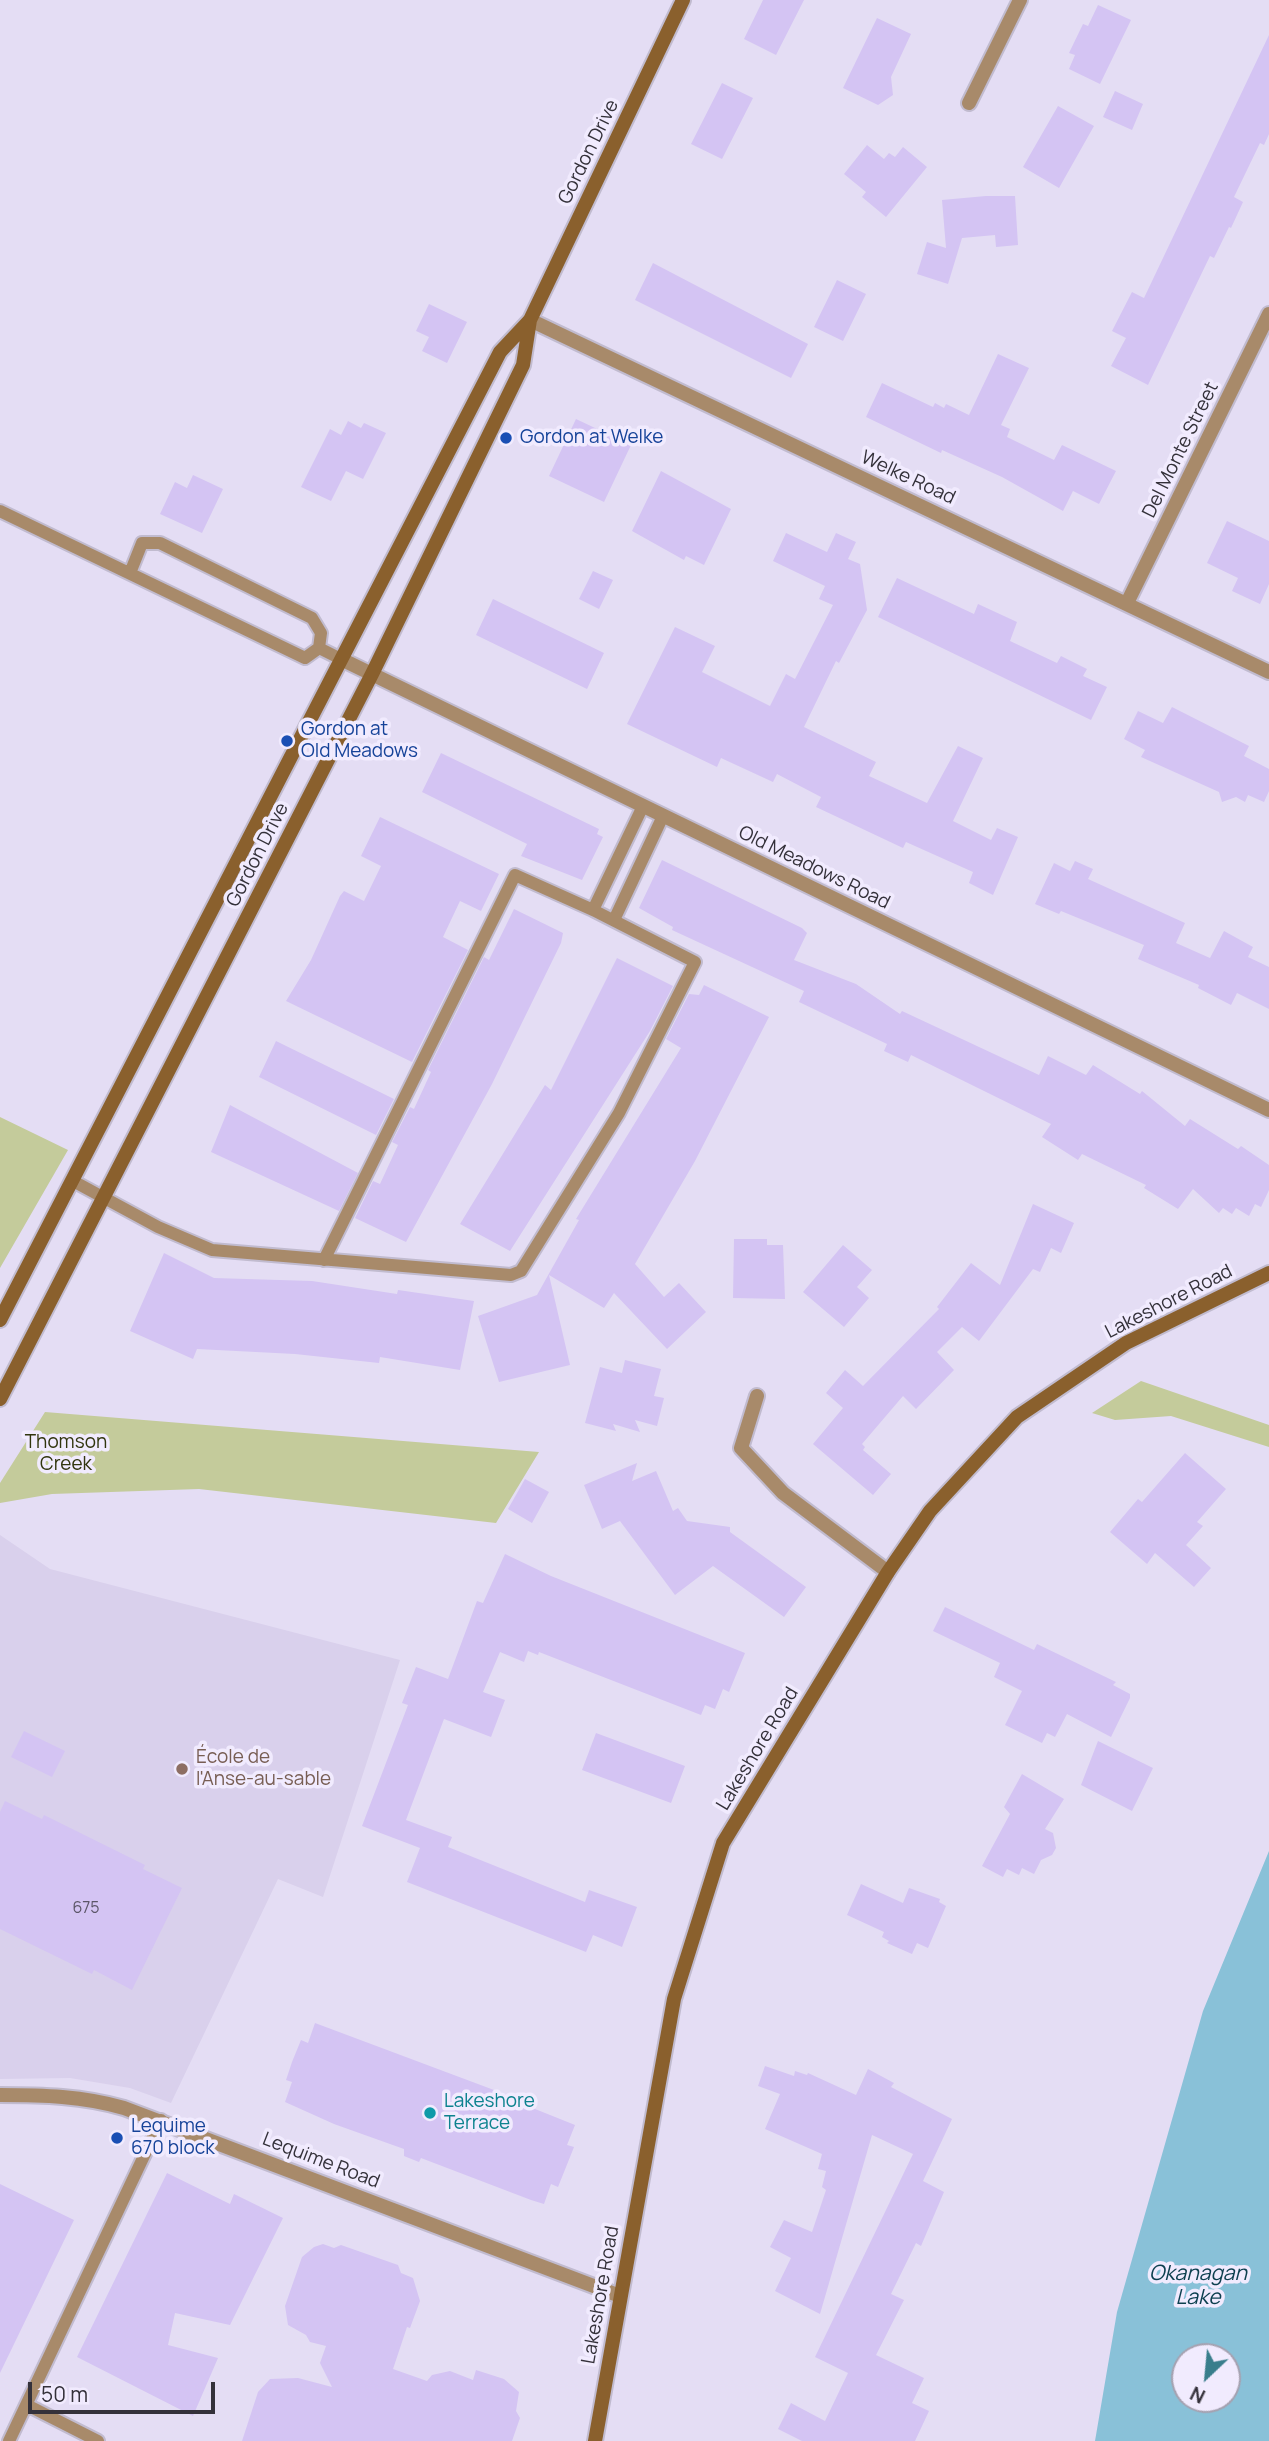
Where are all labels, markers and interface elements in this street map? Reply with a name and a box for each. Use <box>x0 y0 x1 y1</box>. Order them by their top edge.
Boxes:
street label: Gordon Drive <box>554 96 624 208</box>
street label: Del Monte Street <box>1138 378 1224 522</box>
place label: Gordon at Welke <box>520 427 663 449</box>
marker: Gordon at Welke <box>498 430 514 446</box>
street label: Welke Road <box>857 446 959 510</box>
place label: Gordon at Old Meadows <box>301 719 418 763</box>
marker: Gordon at Old Meadows <box>279 733 295 749</box>
street label: Gordon Drive <box>222 799 294 911</box>
street label: Old Meadows Road <box>734 821 894 915</box>
street label: Lakeshore Road <box>1102 1260 1236 1344</box>
park label: Thomson Creek <box>25 1432 107 1476</box>
street label: Lakeshore Road <box>712 1683 804 1815</box>
place label: École de l'Anse-au-sable <box>196 1747 331 1791</box>
marker: École de l'Anse-au-sable <box>174 1761 190 1777</box>
house number: 675 <box>72 1899 100 1919</box>
place label: Lakeshore Terrace <box>444 2091 535 2135</box>
marker: Lakeshore Terrace <box>422 2105 438 2121</box>
place label: Lequime 670 block <box>131 2116 215 2160</box>
street label: Lequime Road <box>259 2128 383 2194</box>
marker: Lequime 670 block <box>109 2130 125 2146</box>
street label: Lakeshore Road <box>578 2224 624 2366</box>
water label: Okanagan Lake <box>1149 2261 1247 2311</box>
north arrow <box>1171 2343 1241 2413</box>
scale bar <box>32 2368 219 2412</box>
text: 50 m <box>41 2380 88 2408</box>
text: N <box>1186 2380 1210 2410</box>

